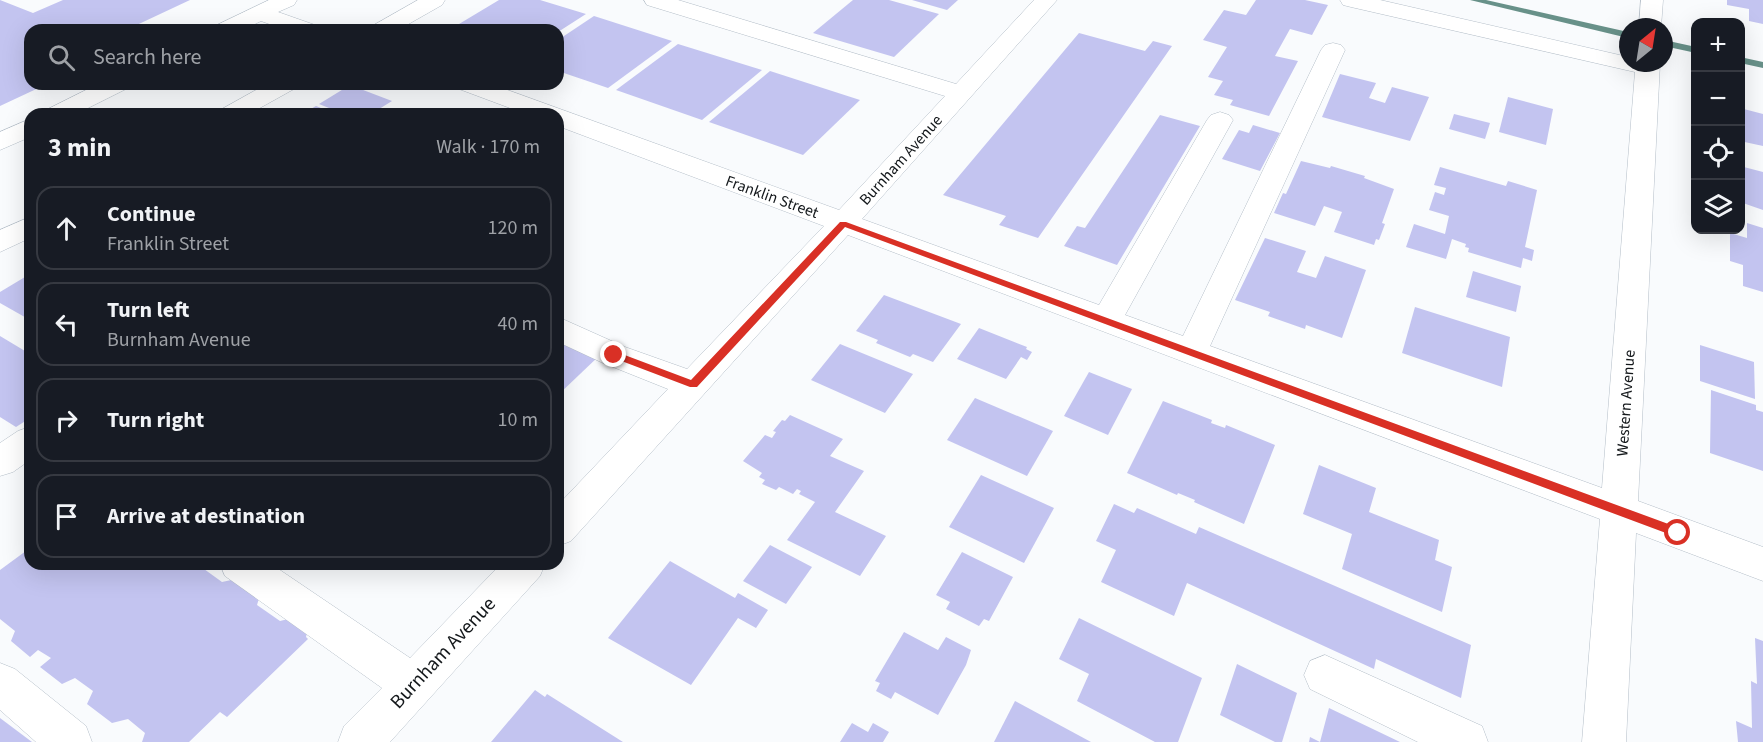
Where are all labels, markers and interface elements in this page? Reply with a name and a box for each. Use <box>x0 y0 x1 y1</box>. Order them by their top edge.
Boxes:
north arrow <box>1619 18 1673 72</box>
map controls <box>1691 18 1745 234</box>
button: + <box>1691 18 1745 72</box>
search box <box>24 24 564 90</box>
icon: search <box>45 41 78 74</box>
text: Search here <box>93 41 201 73</box>
button: − <box>1691 72 1745 126</box>
street label: Burnham Avenue <box>854 110 948 210</box>
button: locate <box>1691 126 1745 180</box>
text: 3 min <box>48 129 111 166</box>
text: Walk · 170 m <box>436 133 540 161</box>
street label: Franklin Street <box>722 170 822 224</box>
button: layers <box>1691 180 1745 234</box>
text: Continue <box>107 198 196 230</box>
icon: ahead <box>50 212 83 245</box>
text: 120 m <box>488 214 538 242</box>
text: Franklin Street <box>107 230 229 258</box>
text: Turn left <box>107 294 189 326</box>
icon: left <box>50 308 83 341</box>
text: 40 m <box>498 310 538 338</box>
text: Burnham Avenue <box>107 326 251 354</box>
route end <box>600 341 626 367</box>
street label: Western Avenue <box>1611 349 1641 457</box>
icon: right <box>50 404 83 437</box>
text: Turn right <box>107 404 204 436</box>
text: 10 m <box>498 406 538 434</box>
icon: arrive <box>50 500 83 533</box>
text: Arrive at destination <box>107 500 305 532</box>
route start <box>1664 519 1690 545</box>
street label: Burnham Avenue <box>384 591 502 715</box>

